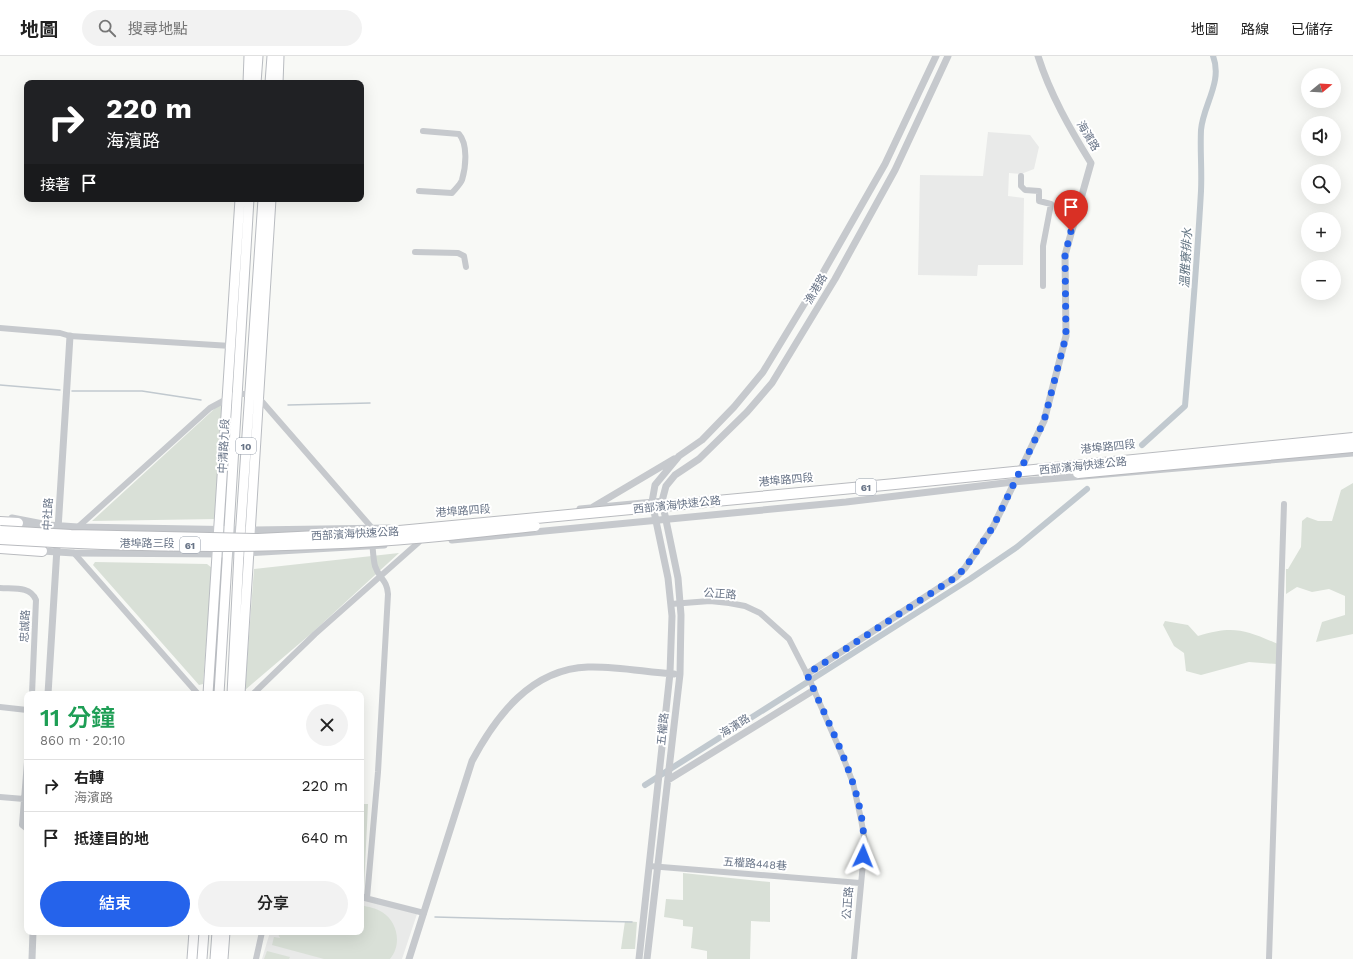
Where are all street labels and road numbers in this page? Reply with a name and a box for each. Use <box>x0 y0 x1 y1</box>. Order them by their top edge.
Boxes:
street label: 海濱路 <box>1074 119 1102 153</box>
street label: 漁港路 <box>802 272 830 306</box>
street label: 中清路九段 <box>216 418 232 474</box>
road number: 10 <box>236 438 256 454</box>
street label: 港埠路四段 <box>1080 438 1136 456</box>
street label: 西部濱海快速公路 <box>1039 455 1127 477</box>
street label: 港埠路四段 <box>758 471 814 489</box>
road number: 61 <box>856 479 876 495</box>
street label: 西部濱海快速公路 <box>633 494 721 516</box>
street label: 中社路 <box>41 497 55 531</box>
street label: 港埠路四段 <box>435 503 491 519</box>
street label: 西部濱海快速公路 <box>311 525 399 543</box>
street label: 港埠路三段 <box>120 537 175 550</box>
road number: 61 <box>180 537 200 553</box>
street label: 公正路 <box>703 586 737 602</box>
street label: 忠誠路 <box>18 609 32 643</box>
street label: 五權路 <box>655 712 671 746</box>
street label: 海濱路 <box>718 712 752 740</box>
street label: 五權路448巷 <box>723 855 787 873</box>
street label: 公正路 <box>840 886 856 920</box>

